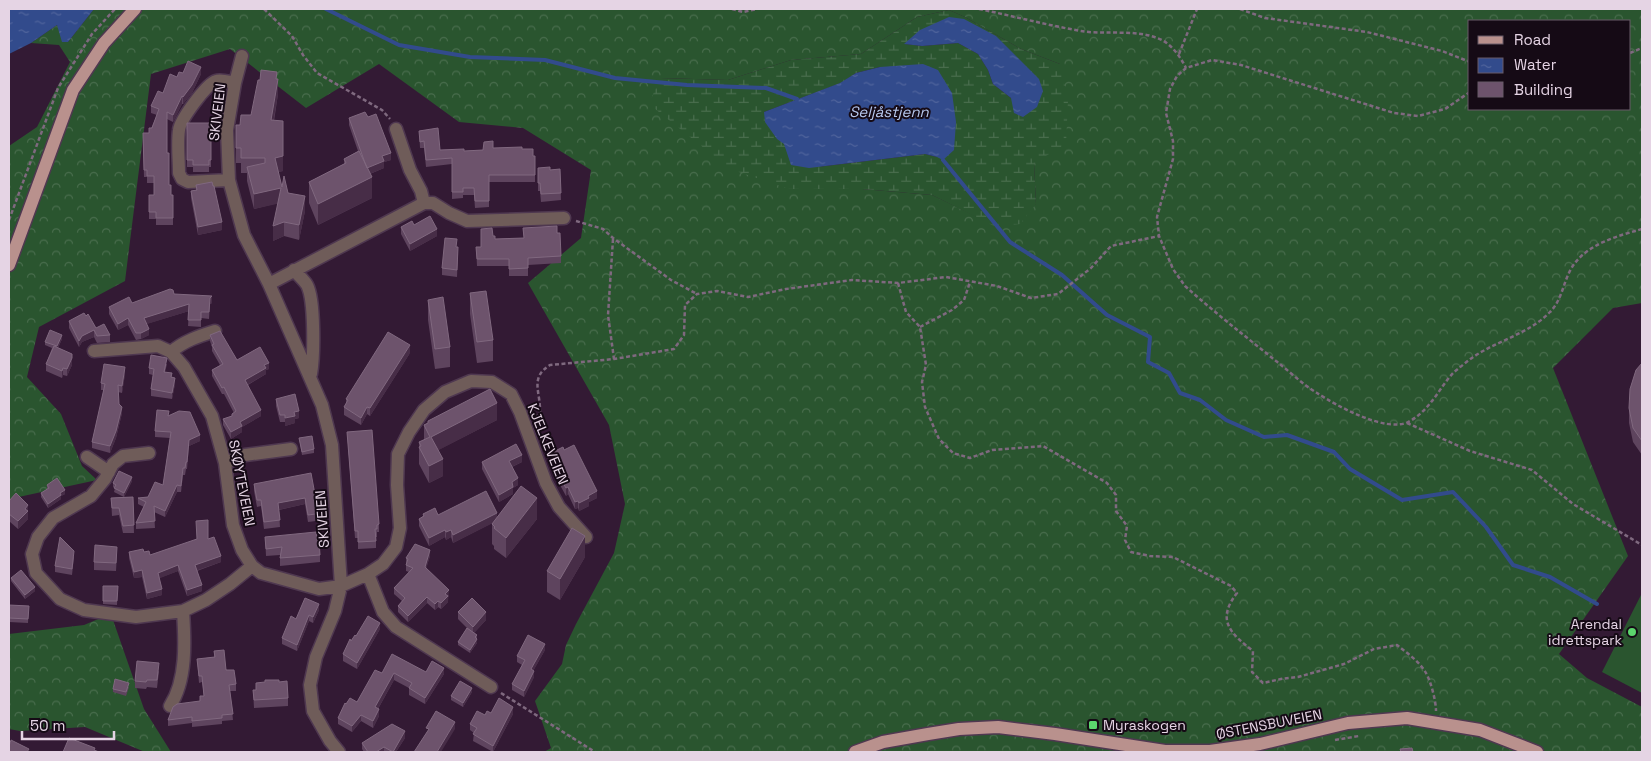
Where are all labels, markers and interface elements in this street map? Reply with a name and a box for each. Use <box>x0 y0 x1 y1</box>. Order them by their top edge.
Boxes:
legend <box>1468 20 1631 110</box>
text: Road <box>1514 30 1551 49</box>
text: Water <box>1514 55 1557 74</box>
text: Building <box>1514 80 1573 99</box>
street label: SKIVEIEN <box>205 82 229 142</box>
water label: Seljåstjenn <box>849 102 930 121</box>
street label: KJELKEVEIEN <box>524 401 572 487</box>
street label: SKØYTEVEIEN <box>225 438 259 528</box>
street label: SKIVEIEN <box>311 490 333 548</box>
place label: Arendal idrettspark <box>1548 615 1622 649</box>
marker: Arendal idrettspark <box>1626 626 1638 638</box>
street label: ØSTENSBUVEIEN <box>1215 705 1323 743</box>
scale bar <box>22 708 115 740</box>
text: 50 m <box>30 716 65 735</box>
place label: Myraskogen <box>1103 716 1186 734</box>
marker: Myraskogen <box>1087 719 1099 731</box>

